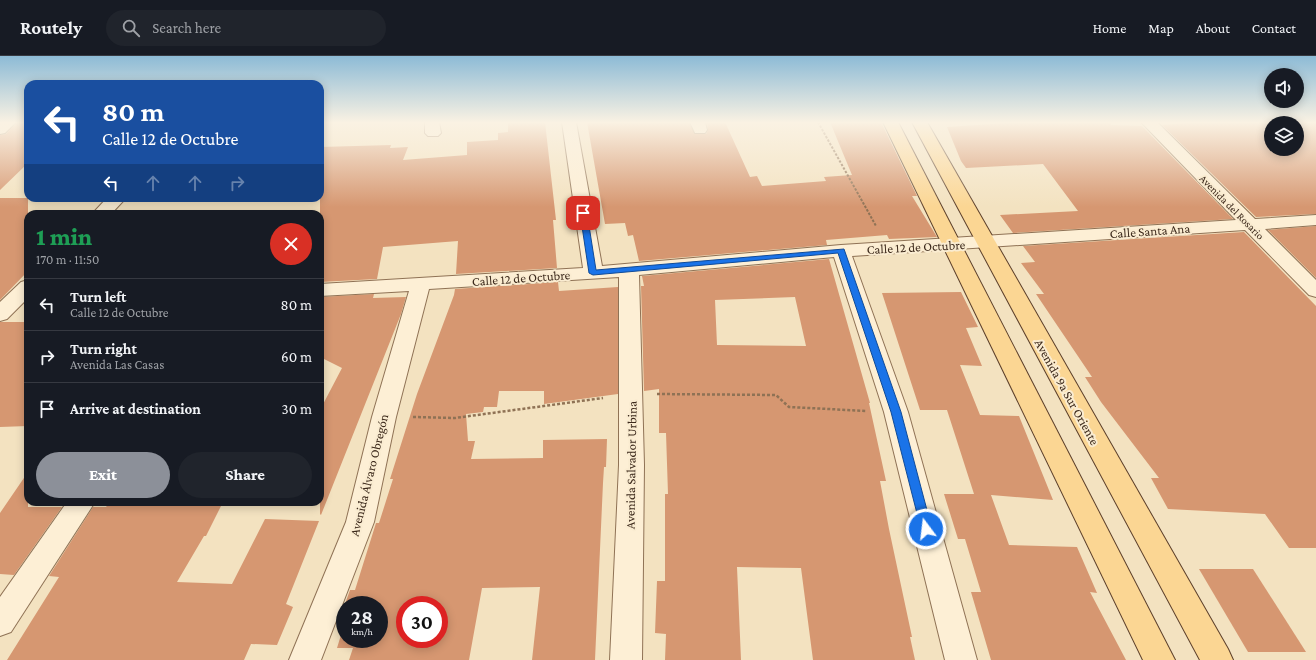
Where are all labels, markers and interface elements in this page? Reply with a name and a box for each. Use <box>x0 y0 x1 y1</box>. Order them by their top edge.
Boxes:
search box <box>106 10 386 46</box>
text: Routely <box>20 17 82 38</box>
icon: search <box>120 17 142 39</box>
text: Search here <box>152 20 221 36</box>
text: Home <box>1093 20 1126 36</box>
text: Map <box>1148 20 1174 36</box>
text: About <box>1196 20 1230 36</box>
text: Contact <box>1252 20 1296 36</box>
map controls <box>1264 68 1304 156</box>
button: sound <box>1264 68 1304 108</box>
icon: left <box>36 96 88 148</box>
text: 80 m <box>102 96 164 127</box>
button: layers <box>1264 116 1304 156</box>
text: Calle 12 de Octubre <box>102 129 239 149</box>
icon: left <box>100 172 122 194</box>
icon: ahead <box>142 172 164 194</box>
icon: ahead <box>184 172 206 194</box>
icon: right <box>226 172 248 194</box>
street label: Avenida del Rosario <box>1197 172 1267 242</box>
pin <box>566 196 600 230</box>
icon: arrive <box>572 202 594 224</box>
street label: Calle Santa Ana <box>1109 221 1191 241</box>
text: 1 min <box>36 223 92 250</box>
button: close <box>270 223 312 265</box>
street label: Calle 12 de Octubre <box>866 237 966 257</box>
text: 170 m · 11:50 <box>36 252 99 267</box>
street label: Calle 12 de Octubre <box>471 267 571 289</box>
text: Turn left <box>70 289 126 305</box>
icon: left <box>36 294 58 316</box>
text: 80 m <box>281 297 312 313</box>
text: Calle 12 de Octubre <box>70 305 169 320</box>
street label: Avenida 9a Sur Oriente <box>1032 336 1103 448</box>
text: Turn right <box>70 341 137 357</box>
icon: right <box>36 346 58 368</box>
text: 60 m <box>281 349 312 365</box>
text: Avenida Las Casas <box>70 357 164 372</box>
icon: arrive <box>36 398 58 420</box>
text: Arrive at destination <box>70 401 201 417</box>
text: 30 m <box>282 401 312 417</box>
street label: Avenida Salvador Urbina <box>622 401 640 529</box>
street label: Avenida Álvaro Obregón <box>347 412 391 538</box>
button: Exit <box>36 452 170 498</box>
button: Share <box>178 452 312 498</box>
position arrow <box>905 508 947 550</box>
speed limit sign: 30 <box>396 596 448 648</box>
text: 28 <box>351 606 373 628</box>
text: km/h <box>351 626 373 637</box>

